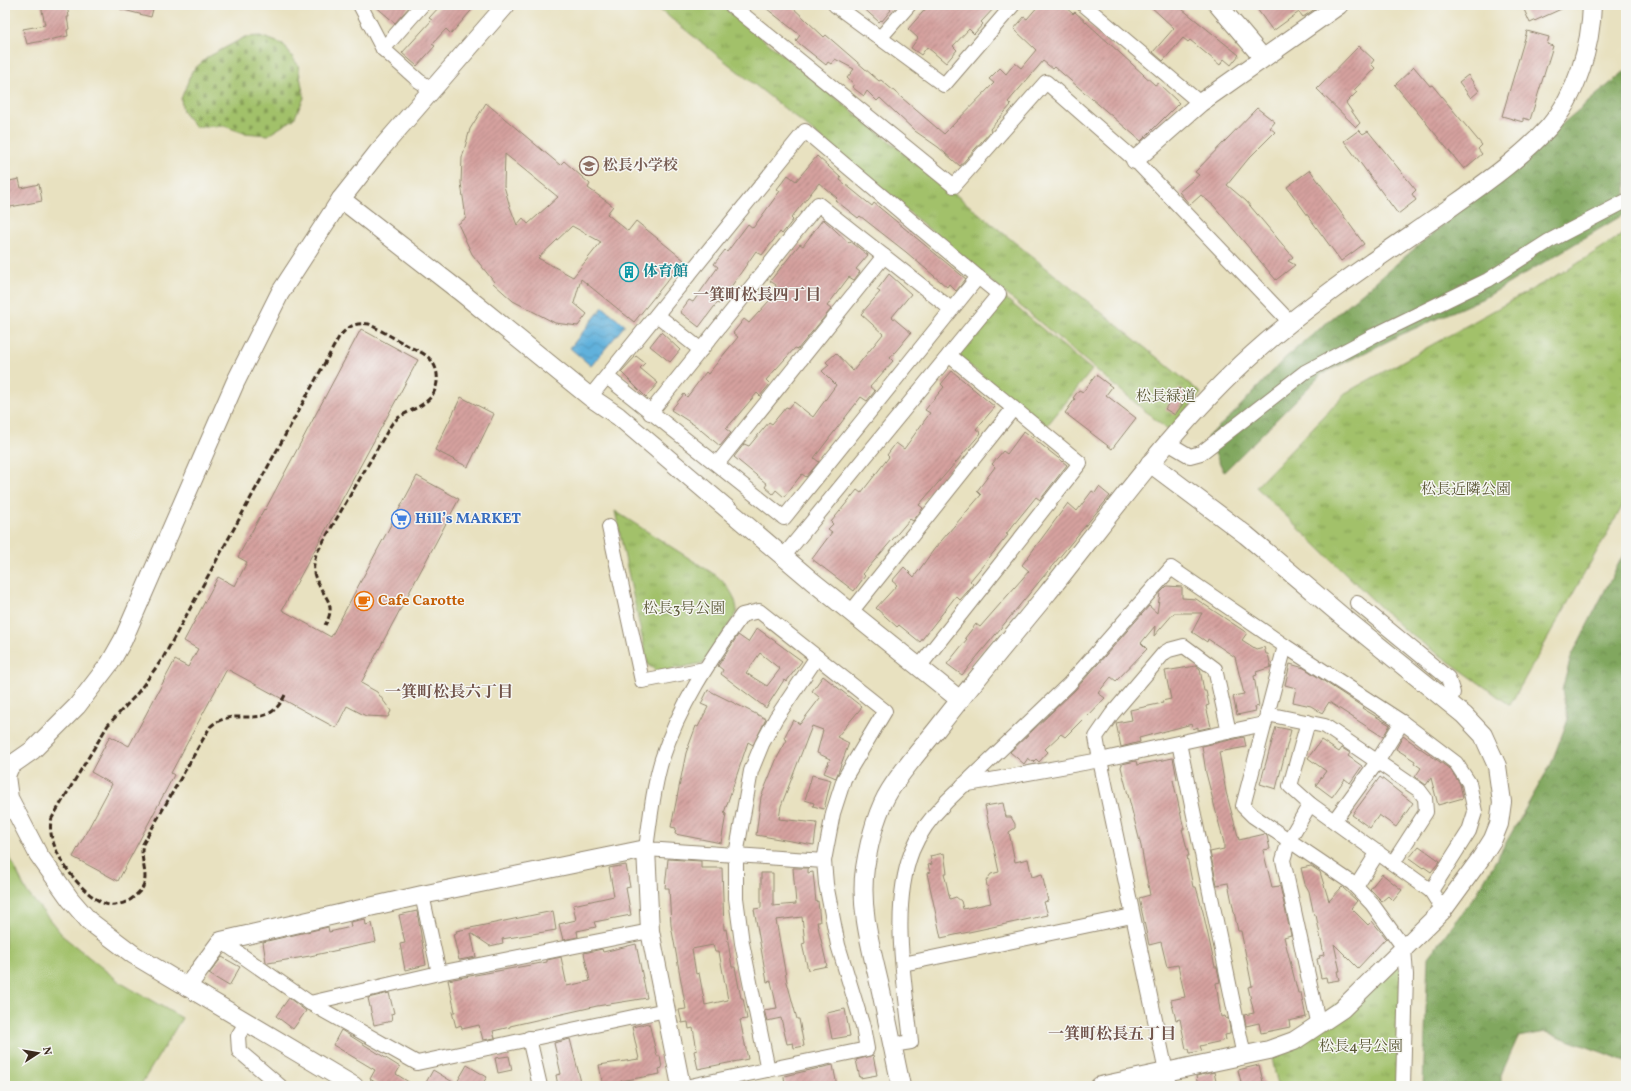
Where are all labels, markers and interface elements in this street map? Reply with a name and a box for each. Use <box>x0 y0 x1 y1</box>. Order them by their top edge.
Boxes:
school or university icon: 松長小学校 <box>578 155 600 177</box>
place label: 松長小学校 <box>603 156 678 177</box>
building icon: 体育館 <box>618 261 640 283</box>
place label: 体育館 <box>643 262 688 283</box>
district label: 一箕町松長四丁目 <box>693 285 821 307</box>
park label: 松長緑道 <box>1136 387 1196 408</box>
park label: 松長近隣公園 <box>1421 480 1511 501</box>
supermarket icon: Hill’s MARKET <box>390 508 412 530</box>
place label: Hill’s MARKET <box>415 509 521 530</box>
cafe icon: Cafe Carotte <box>353 590 375 612</box>
place label: Cafe Carotte <box>378 591 465 612</box>
park label: 松長3号公園 <box>643 599 725 620</box>
district label: 一箕町松長六丁目 <box>385 682 513 704</box>
district label: 一箕町松長五丁目 <box>1048 1024 1176 1046</box>
north arrow <box>18 1033 58 1073</box>
park label: 松長4号公園 <box>1319 1037 1403 1058</box>
text: N <box>38 1046 54 1057</box>

